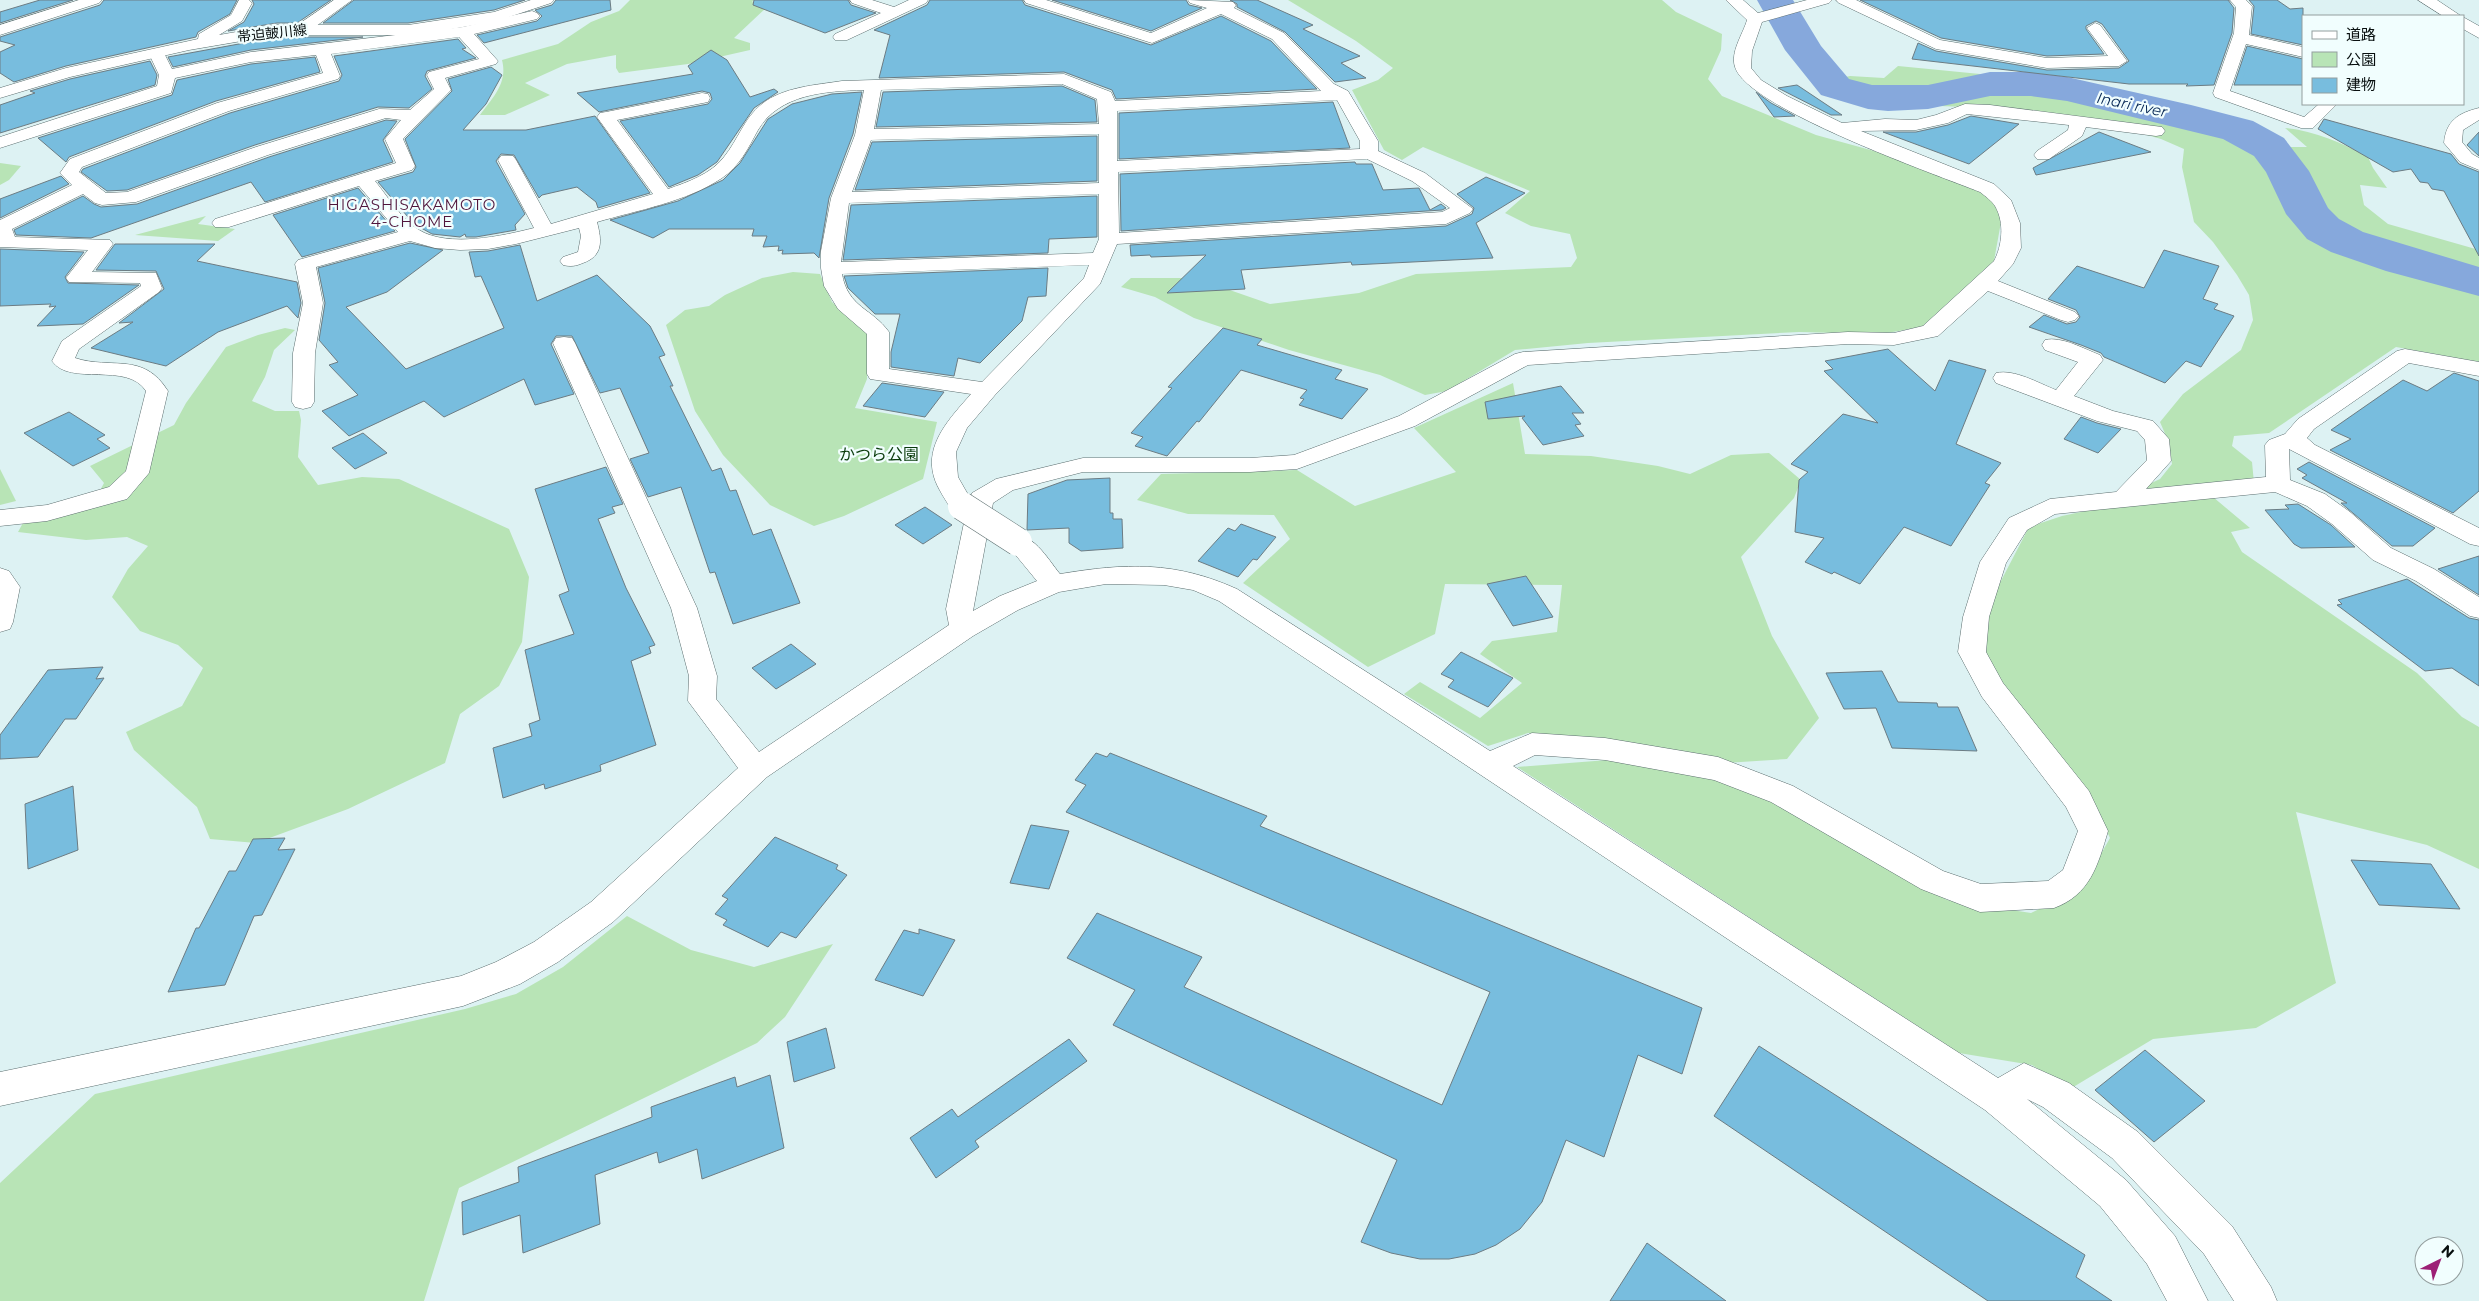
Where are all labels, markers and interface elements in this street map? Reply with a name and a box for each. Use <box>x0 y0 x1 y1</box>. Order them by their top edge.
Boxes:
legend <box>2302 15 2464 105</box>
street label: 帯迫皷川線 <box>236 20 308 46</box>
text: 道路 <box>2346 25 2376 44</box>
text: 公園 <box>2346 50 2376 69</box>
text: 建物 <box>2346 75 2376 94</box>
water label: Inari river <box>2095 88 2170 121</box>
district label: HIGASHISAKAMOTO 4-CHOME <box>328 195 496 231</box>
park label: かつら公園 <box>839 445 919 464</box>
north arrow <box>2414 1236 2464 1286</box>
text: N <box>2437 1241 2458 1262</box>

